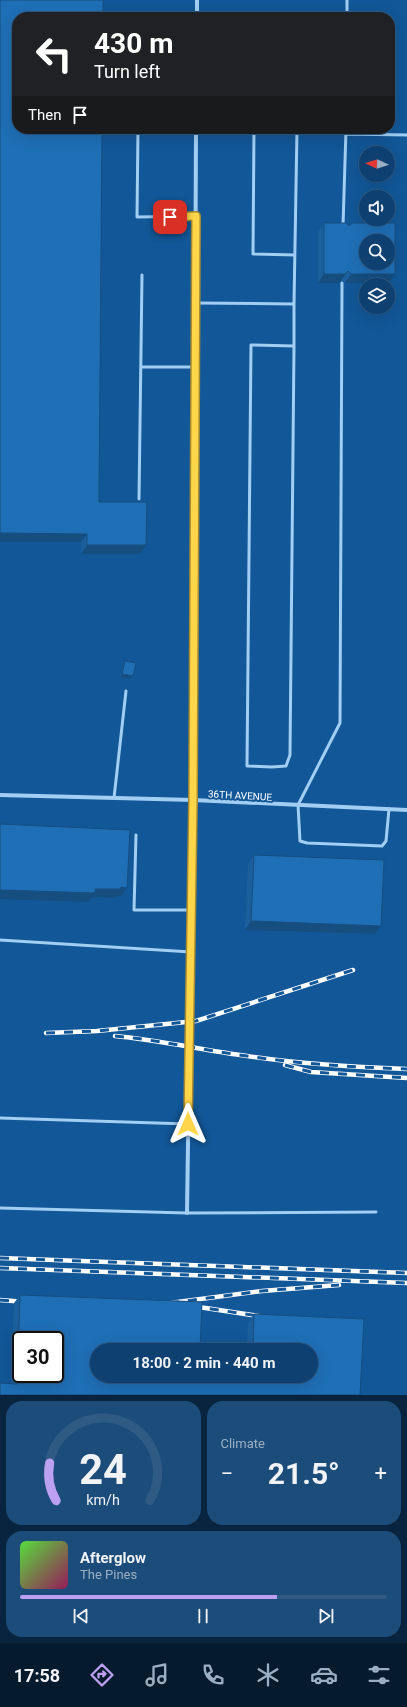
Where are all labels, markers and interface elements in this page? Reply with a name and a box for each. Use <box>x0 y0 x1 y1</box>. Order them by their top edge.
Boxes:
text: 430 m <box>94 27 173 60</box>
icon: left <box>28 28 80 80</box>
text: Turn left <box>94 61 160 82</box>
icon: arrive <box>69 104 91 126</box>
text: Then <box>28 106 61 124</box>
north arrow <box>359 146 395 182</box>
map controls <box>359 146 395 314</box>
button: sound <box>359 190 395 226</box>
pin <box>153 200 187 234</box>
icon: arrive <box>159 206 181 228</box>
button: search <box>359 234 395 270</box>
button: layers <box>359 278 395 314</box>
street label: 36TH AVENUE <box>208 788 273 803</box>
position arrow <box>167 1103 209 1145</box>
speed limit sign: 30 <box>12 1331 64 1383</box>
text: 18:00 · 2 min · 440 m <box>133 1354 275 1372</box>
text: Climate <box>221 1436 265 1451</box>
text: 24 <box>79 1445 127 1494</box>
text: 21.5° <box>268 1456 340 1491</box>
text: − <box>221 1461 233 1486</box>
text: + <box>375 1461 387 1486</box>
text: km/h <box>86 1492 120 1508</box>
text: Afterglow <box>80 1549 146 1567</box>
text: The Pines <box>80 1567 137 1582</box>
icon: previous <box>70 1605 92 1627</box>
icon: pause <box>192 1605 214 1627</box>
icon: next <box>315 1605 337 1627</box>
icon: directions <box>88 1661 116 1689</box>
icon: music <box>143 1661 171 1689</box>
icon: phone <box>199 1661 227 1689</box>
icon: climate <box>254 1661 282 1689</box>
icon: car <box>310 1661 338 1689</box>
icon: filters <box>365 1661 393 1689</box>
text: 17:58 <box>14 1665 60 1686</box>

